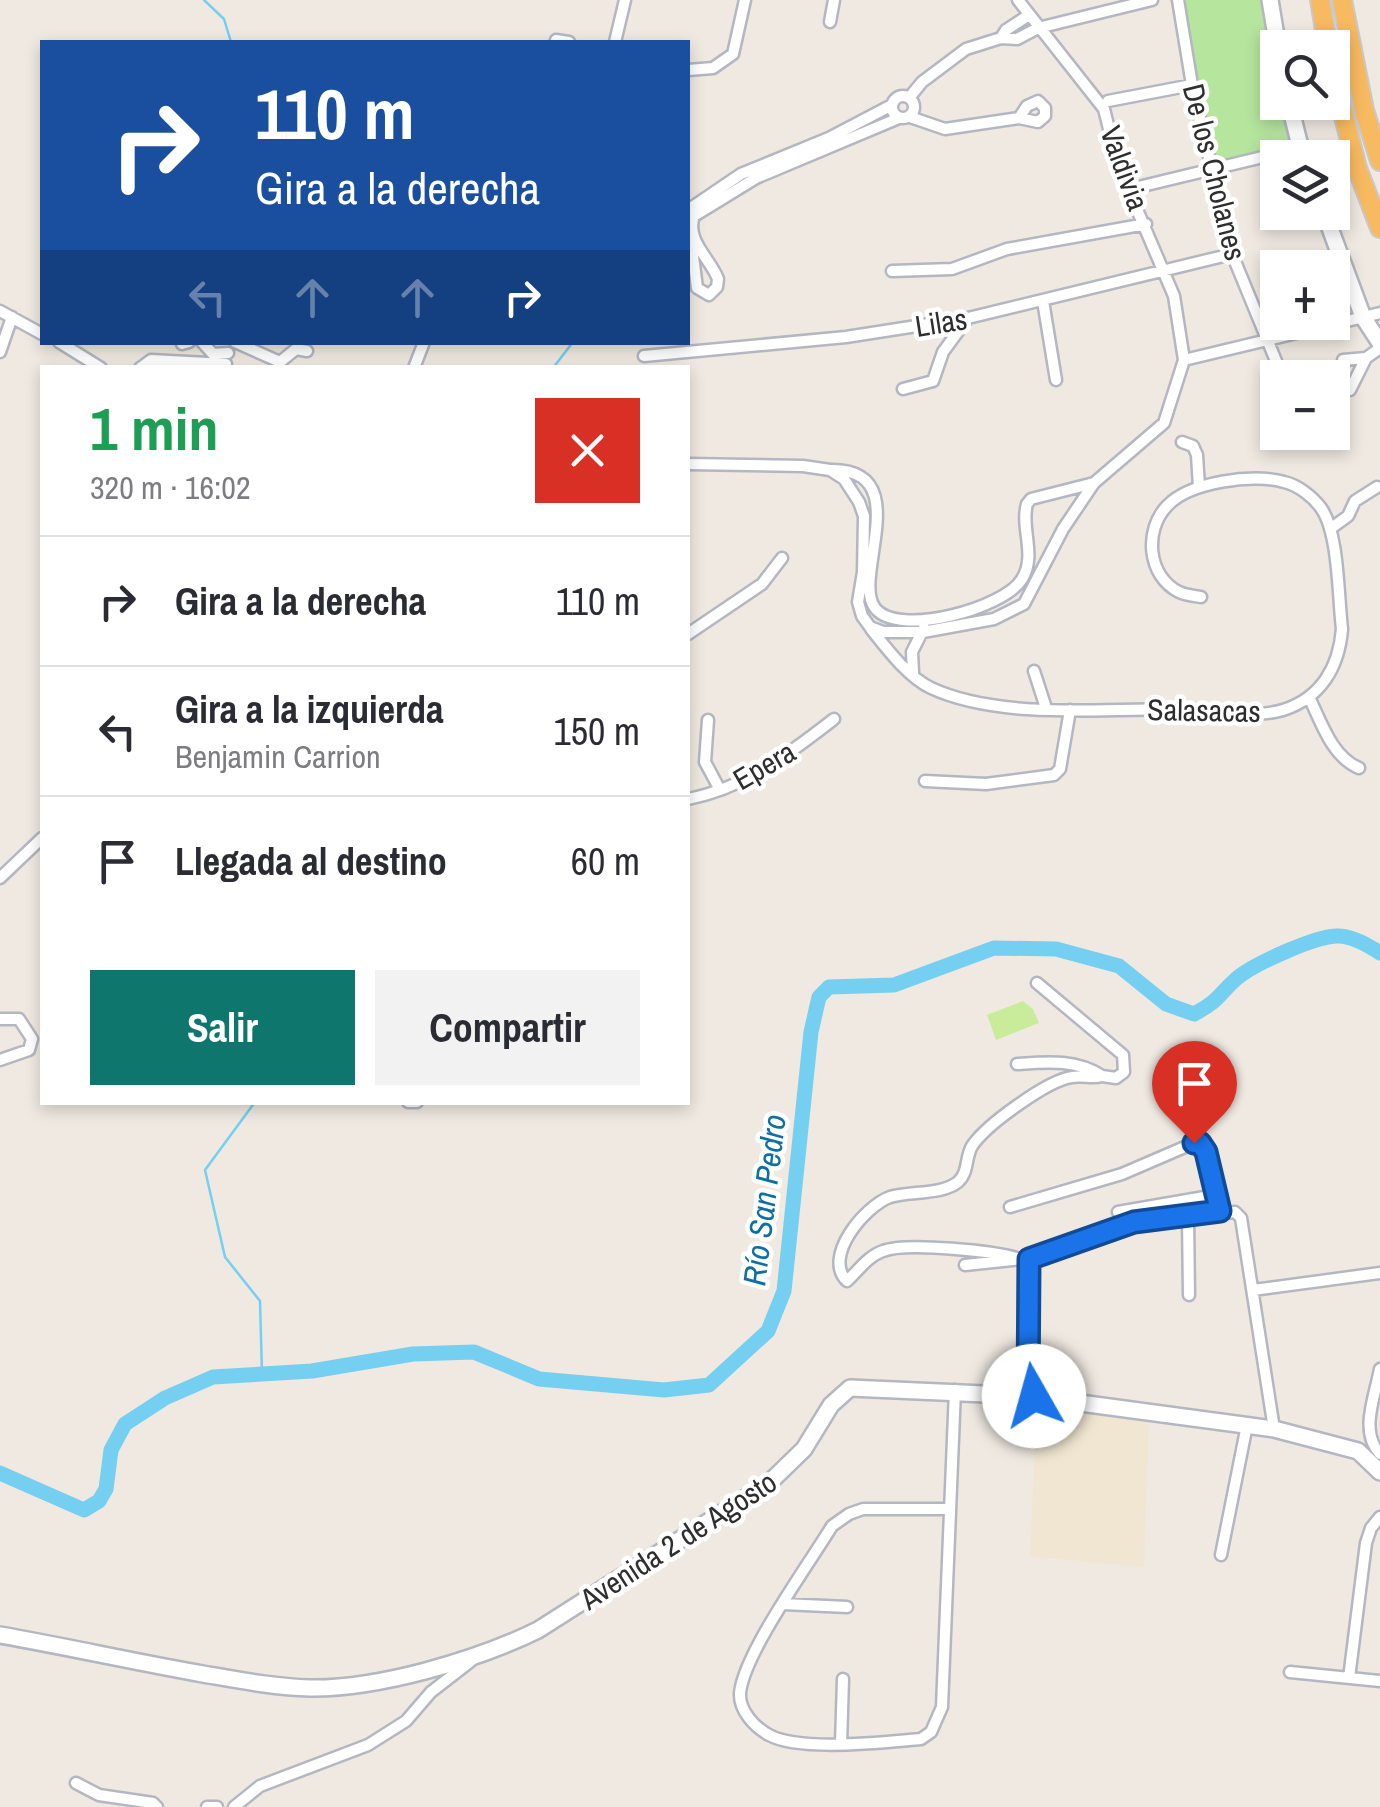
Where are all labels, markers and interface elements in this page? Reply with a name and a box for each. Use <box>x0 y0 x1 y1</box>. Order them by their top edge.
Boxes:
map controls <box>1260 30 1350 450</box>
button: search <box>1260 30 1350 120</box>
text: 110 m <box>255 67 415 161</box>
icon: right <box>90 80 220 210</box>
street label: De los Cholanes <box>1174 80 1256 264</box>
street label: Valdivia <box>1091 120 1159 216</box>
button: layers <box>1260 140 1350 230</box>
text: Gira a la derecha <box>255 157 540 218</box>
button: + <box>1260 250 1350 340</box>
icon: left <box>180 270 235 325</box>
icon: ahead <box>285 270 340 325</box>
icon: ahead <box>390 270 445 325</box>
icon: right <box>495 270 550 325</box>
street label: Lilas <box>912 298 970 346</box>
button: − <box>1260 360 1350 450</box>
text: 1 min <box>90 388 219 469</box>
button: close <box>535 398 640 503</box>
text: 320 m · 16:02 <box>90 466 250 509</box>
icon: right <box>90 574 145 629</box>
text: Gira a la derecha <box>175 576 426 627</box>
text: 110 m <box>556 576 640 627</box>
text: Gira a la izquierda <box>175 684 443 735</box>
street label: Salasacas <box>1147 689 1261 731</box>
icon: left <box>90 704 145 759</box>
text: 150 m <box>553 706 640 757</box>
street label: Epera <box>726 731 803 799</box>
text: Benjamin Carrion <box>175 735 381 778</box>
icon: arrive <box>90 834 145 889</box>
text: Llegada al destino <box>175 836 447 887</box>
text: 60 m <box>571 836 640 887</box>
button: Salir <box>90 970 355 1085</box>
button: Compartir <box>375 970 640 1085</box>
pin <box>1152 1041 1237 1144</box>
icon: arrive <box>1167 1056 1222 1111</box>
water label: Río San Pedro <box>732 1112 796 1288</box>
position arrow <box>982 1344 1086 1448</box>
street label: Avenida 2 de Agosto <box>571 1462 784 1619</box>

